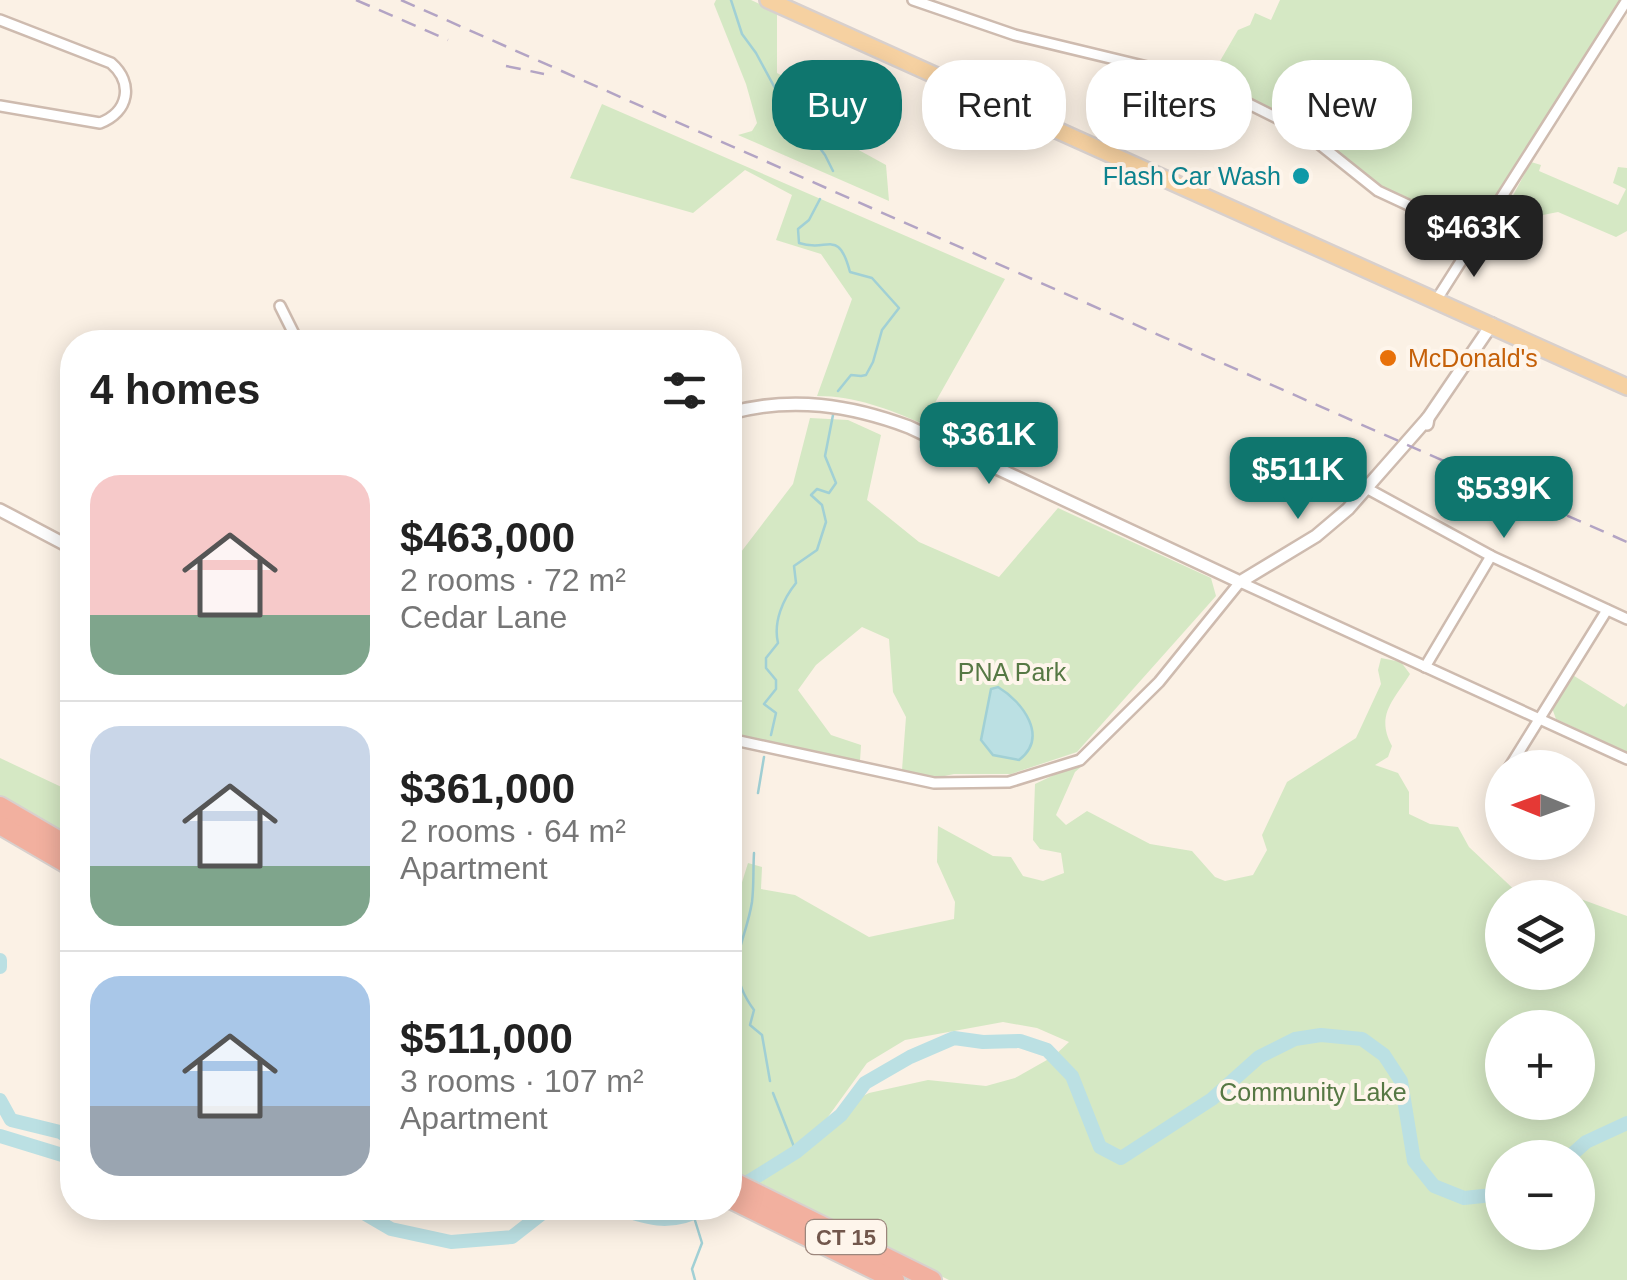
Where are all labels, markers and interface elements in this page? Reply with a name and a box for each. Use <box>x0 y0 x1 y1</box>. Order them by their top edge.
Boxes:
chip: Buy <box>772 60 902 150</box>
chip: Rent <box>922 60 1066 150</box>
chip: Filters <box>1086 60 1252 150</box>
chip: New <box>1272 60 1412 150</box>
place label: Flash Car Wash <box>1103 162 1281 190</box>
marker: Flash Car Wash <box>1290 165 1312 187</box>
pin: $463K <box>1404 195 1544 280</box>
text: $463K <box>1427 209 1521 245</box>
place label: McDonald's <box>1408 344 1538 372</box>
marker: McDonald's <box>1377 347 1399 369</box>
icon: filters <box>657 363 712 418</box>
text: 4 homes <box>90 366 260 413</box>
pin: $361K <box>919 402 1059 487</box>
text: $361K <box>942 416 1036 452</box>
pin: $511K <box>1228 437 1368 522</box>
text: $511K <box>1252 451 1344 487</box>
pin: $539K <box>1434 456 1574 541</box>
text: $539K <box>1457 470 1551 506</box>
text: $463,000 <box>400 514 575 561</box>
icon: home <box>170 515 290 635</box>
text: 2 rooms · 72 m² <box>400 562 626 598</box>
text: Cedar Lane <box>400 599 567 635</box>
park label: PNA Park <box>958 658 1067 686</box>
north arrow <box>1485 750 1595 860</box>
map controls <box>1485 750 1595 1250</box>
text: $361,000 <box>400 765 575 812</box>
icon: home <box>170 766 290 886</box>
text: 2 rooms · 64 m² <box>400 813 626 849</box>
text: Apartment <box>400 850 548 886</box>
button: layers <box>1485 880 1595 990</box>
button: + <box>1485 1010 1595 1120</box>
text: $511,000 <box>400 1015 573 1062</box>
icon: home <box>170 1016 290 1136</box>
text: 3 rooms · 107 m² <box>400 1063 644 1099</box>
park label: Community Lake <box>1219 1078 1407 1106</box>
text: Apartment <box>400 1100 548 1136</box>
button: − <box>1485 1140 1595 1250</box>
road number: CT 15 <box>806 1220 886 1254</box>

